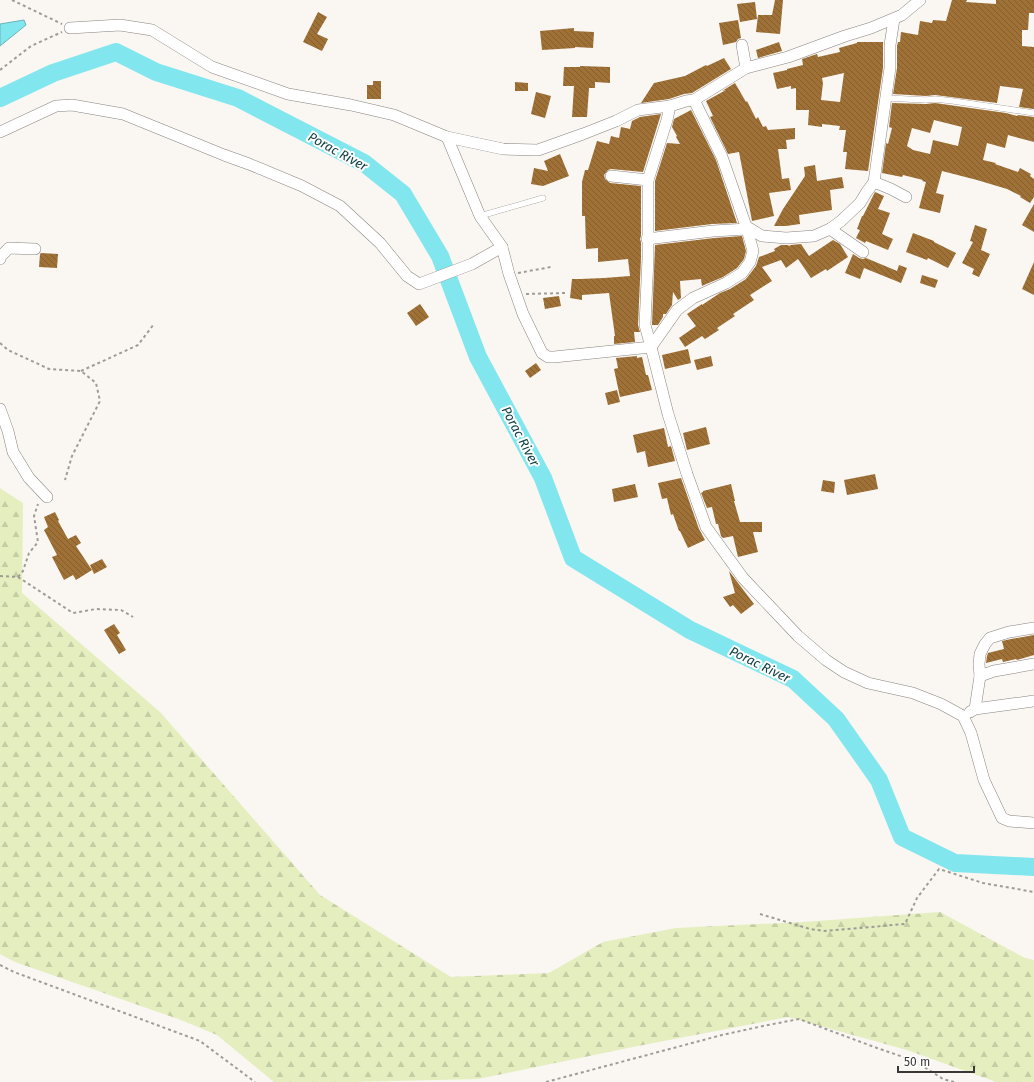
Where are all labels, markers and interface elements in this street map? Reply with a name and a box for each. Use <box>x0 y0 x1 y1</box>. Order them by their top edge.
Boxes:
water label: Porac River <box>306 129 371 174</box>
water label: Porac River <box>499 404 543 470</box>
water label: Porac River <box>727 643 793 686</box>
scale bar <box>898 1048 974 1074</box>
text: 50 m <box>904 1055 930 1069</box>

